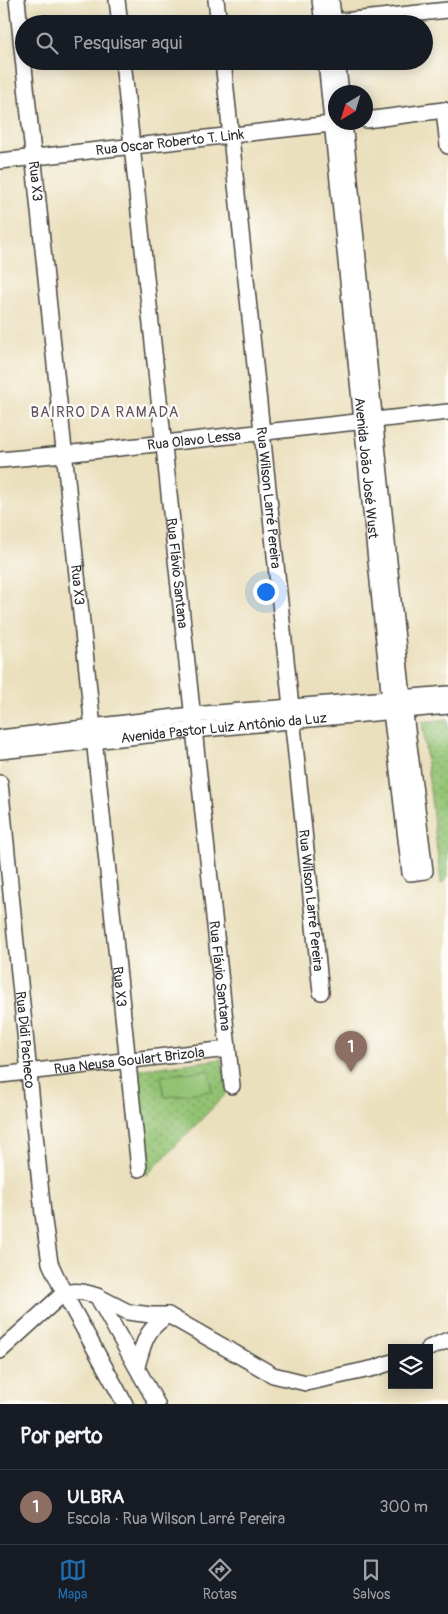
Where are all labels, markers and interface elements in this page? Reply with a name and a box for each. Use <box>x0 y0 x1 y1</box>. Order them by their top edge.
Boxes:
search box <box>15 15 433 70</box>
icon: search <box>33 29 61 57</box>
text: Pesquisar aqui <box>73 31 182 55</box>
north arrow <box>328 85 373 130</box>
street label: Rua Oscar Roberto T. Link <box>95 126 245 159</box>
street label: Rua X3 <box>25 160 46 202</box>
street label: Avenida João José Wust <box>351 396 382 540</box>
district label: BAIRRO DA RAMADA <box>30 403 180 422</box>
street label: Rua Wilson Larré Pereira <box>253 426 284 569</box>
street label: Rua Olavo Lessa <box>146 427 242 454</box>
street label: Rua Flávio Santana <box>163 517 191 629</box>
street label: Rua X3 <box>67 564 88 606</box>
your location <box>253 579 279 605</box>
street label: Avenida Pastor Luiz Antônio da Luz <box>120 709 328 747</box>
street label: Rua Wilson Larré Pereira <box>295 829 327 972</box>
street label: Rua Flávio Santana <box>205 920 234 1032</box>
street label: Rua X3 <box>109 966 130 1008</box>
street label: Rua Didi Pacheco <box>12 990 38 1090</box>
pin: 1 <box>335 1031 367 1072</box>
street label: Rua Neusa Goulart Brizola <box>53 1044 205 1078</box>
map controls <box>388 1344 433 1389</box>
button: layers <box>388 1344 433 1389</box>
text: Por perto <box>20 1423 102 1450</box>
text: ULBRA <box>67 1485 124 1509</box>
text: 1 <box>33 1497 39 1517</box>
text: 300 m <box>380 1497 428 1517</box>
text: Escola · Rua Wilson Larré Pereira <box>67 1509 285 1529</box>
tab: Mapa <box>58 1556 87 1603</box>
tab: Rotas <box>203 1556 237 1603</box>
tab: Salvos <box>352 1556 390 1603</box>

